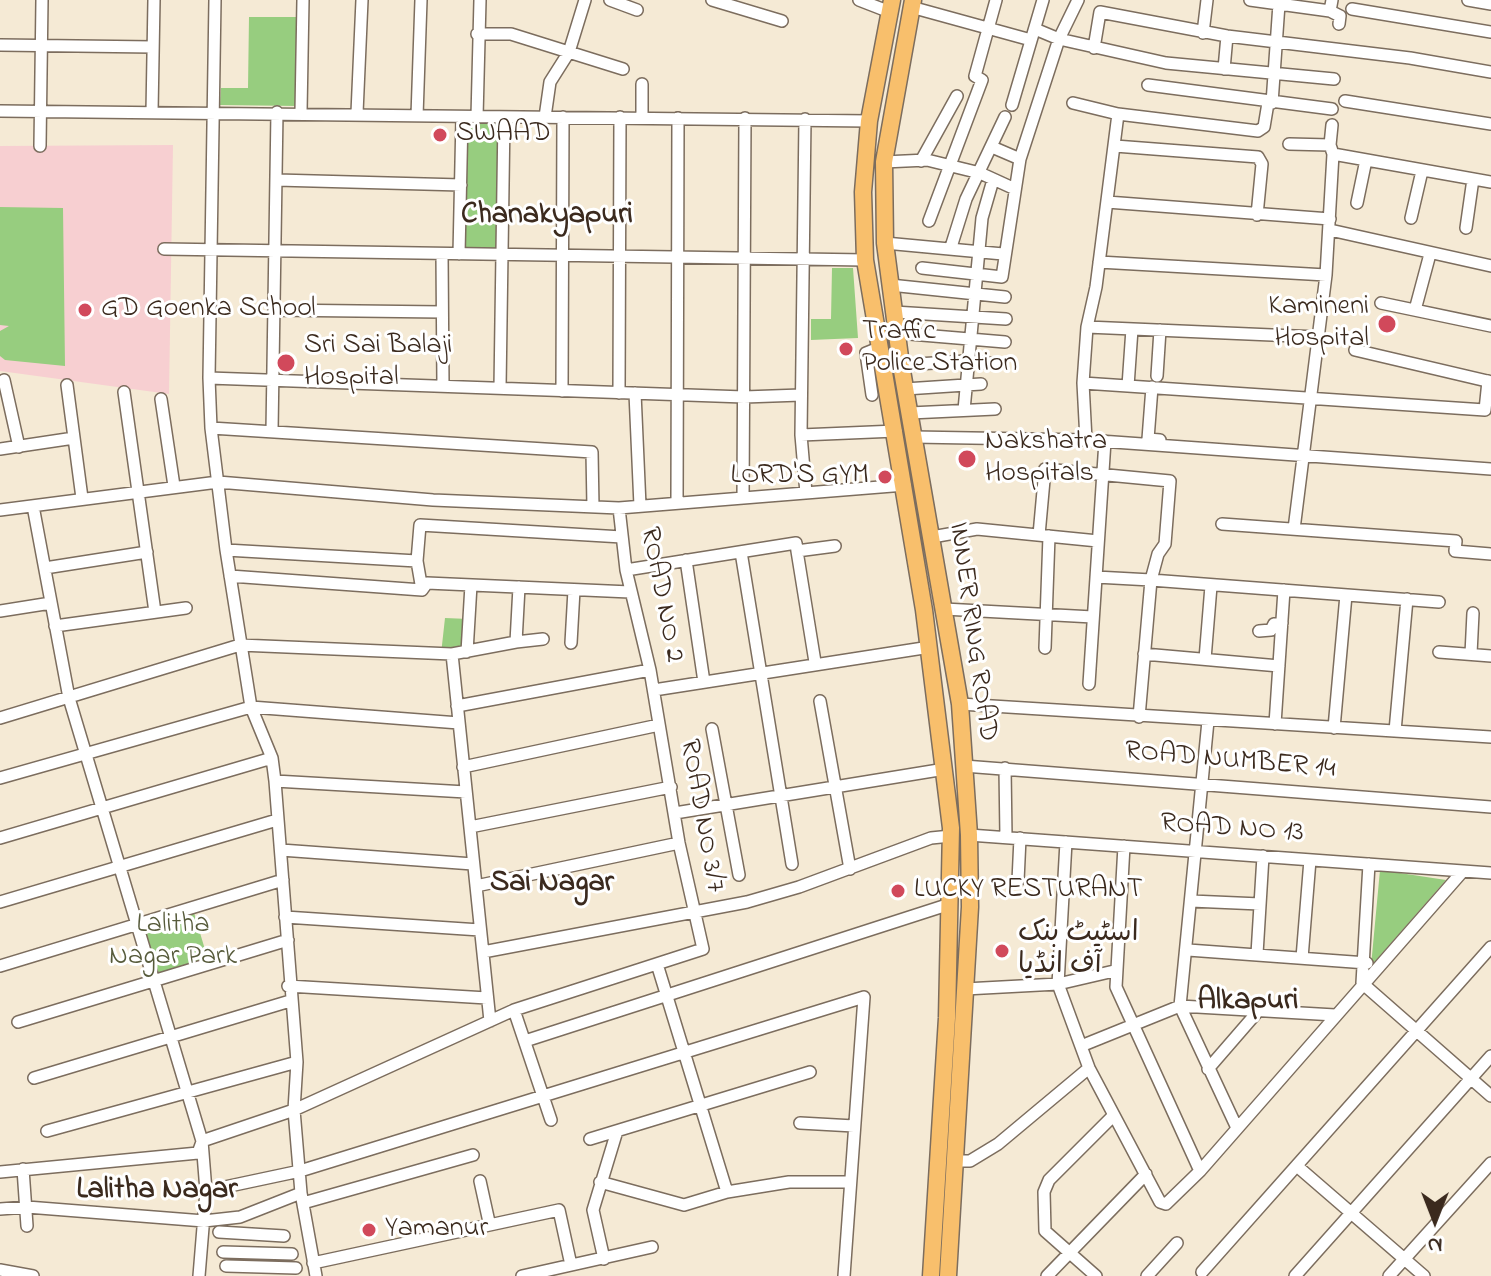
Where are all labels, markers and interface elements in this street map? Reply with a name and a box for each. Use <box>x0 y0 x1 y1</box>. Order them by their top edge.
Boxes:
place label: SWAAD <box>456 118 551 152</box>
marker: SWAAD <box>431 126 449 144</box>
district label: Chanakyapuri <box>461 199 633 235</box>
place label: Kamineni Hospital <box>1268 291 1369 357</box>
place label: GD Goenka School <box>101 293 316 327</box>
marker: GD Goenka School <box>76 301 94 319</box>
marker: Kamineni Hospital <box>1376 313 1398 335</box>
place label: Traffic Police Station <box>862 316 1017 382</box>
place label: Sri Sai Balaji Hospital <box>304 330 452 396</box>
marker: Traffic Police Station <box>837 340 855 358</box>
marker: Sri Sai Balaji Hospital <box>275 352 297 374</box>
place label: Nakshatra Hospitals <box>985 426 1107 492</box>
marker: Nakshatra Hospitals <box>956 448 978 470</box>
place label: LORD'S GYM <box>731 460 869 494</box>
marker: LORD'S GYM <box>876 468 894 486</box>
street label: INNER RING ROAD <box>939 520 1003 744</box>
street label: ROAD NO 2 <box>630 524 690 666</box>
street label: ROAD NUMBER 14 <box>1123 736 1337 788</box>
street label: ROAD NO 3/7 <box>670 737 730 895</box>
street label: ROAD NO 13 <box>1159 808 1305 852</box>
district label: Sai Nagar <box>490 867 614 903</box>
place label: LUCKY RESTURANT <box>914 874 1143 908</box>
marker: LUCKY RESTURANT <box>889 882 907 900</box>
park label: Lalitha Nagar Park <box>109 909 237 975</box>
place label: اسٹیٹ بنک آف انڈیا <box>1018 918 1139 984</box>
marker: اسٹیٹ بنک آف انڈیا <box>993 942 1011 960</box>
district label: Alkapuri <box>1198 985 1298 1021</box>
district label: Lalitha Nagar <box>76 1174 238 1210</box>
north arrow <box>1395 1180 1475 1260</box>
place label: Yamanur <box>385 1213 488 1247</box>
marker: Yamanur <box>360 1221 378 1239</box>
text: N <box>1428 1228 1442 1260</box>

